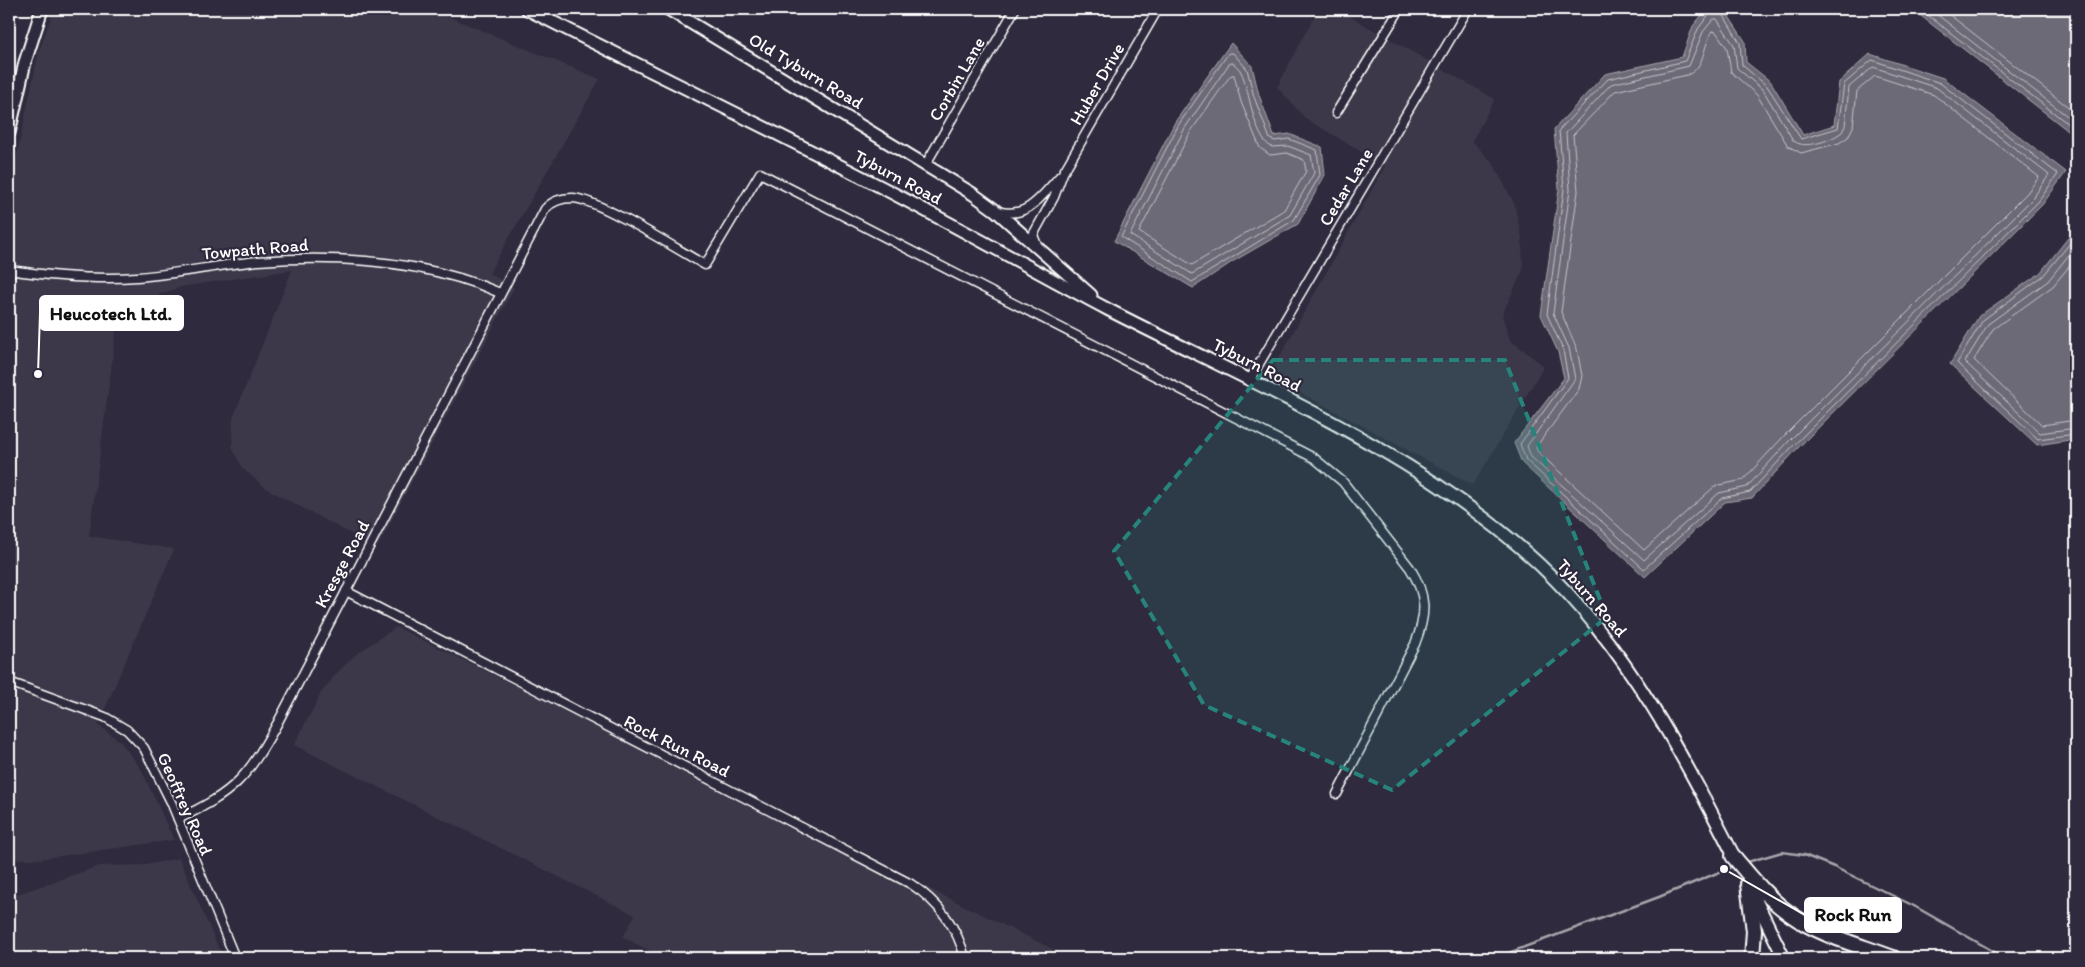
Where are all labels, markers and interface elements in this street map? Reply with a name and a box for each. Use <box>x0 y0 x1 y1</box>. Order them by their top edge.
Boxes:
street label: Old Tyburn Road <box>745 28 867 114</box>
street label: Corbin Lane <box>924 33 990 125</box>
street label: Huber Drive <box>1065 39 1129 129</box>
street label: Cedar Lane <box>1314 144 1378 230</box>
street label: Tyburn Road <box>850 145 946 210</box>
street label: Towpath Road <box>201 233 310 265</box>
callout: Heucotech Ltd. <box>40 296 183 330</box>
text: Heucotech Ltd. <box>50 302 172 325</box>
street label: Tyburn Road <box>1209 333 1305 397</box>
street label: Kresge Road <box>310 516 374 612</box>
street label: Tyburn Road <box>1552 554 1632 642</box>
street label: Rock Run Road <box>620 710 734 782</box>
street label: Geoffrey Road <box>153 749 218 859</box>
callout: Rock Run <box>1805 898 1901 932</box>
text: Rock Run <box>1815 903 1892 926</box>

